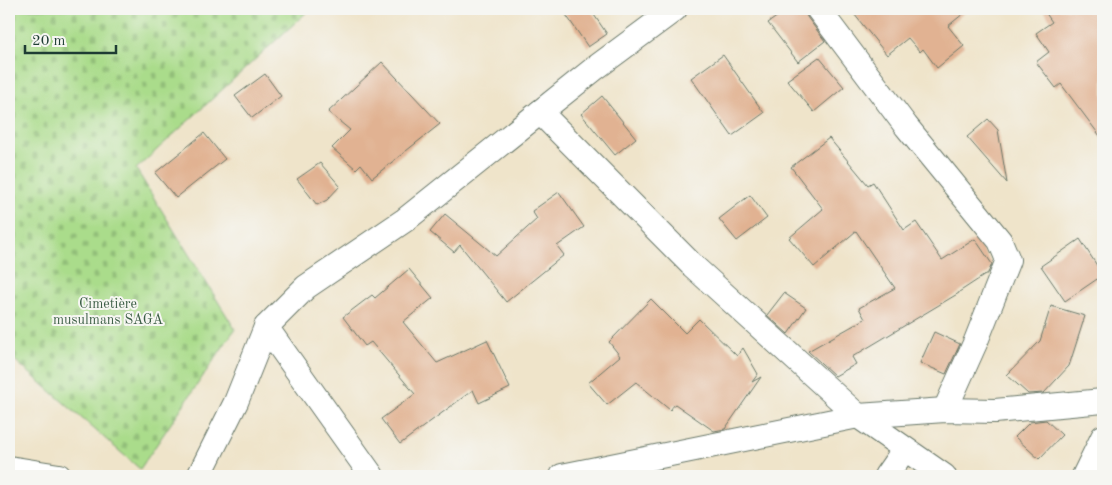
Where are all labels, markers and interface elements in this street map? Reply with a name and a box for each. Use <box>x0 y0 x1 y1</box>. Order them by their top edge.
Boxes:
scale bar <box>25 22 116 54</box>
text: 20 m <box>32 34 66 49</box>
park label: Cimetière musulmans SAGA <box>53 297 163 327</box>

